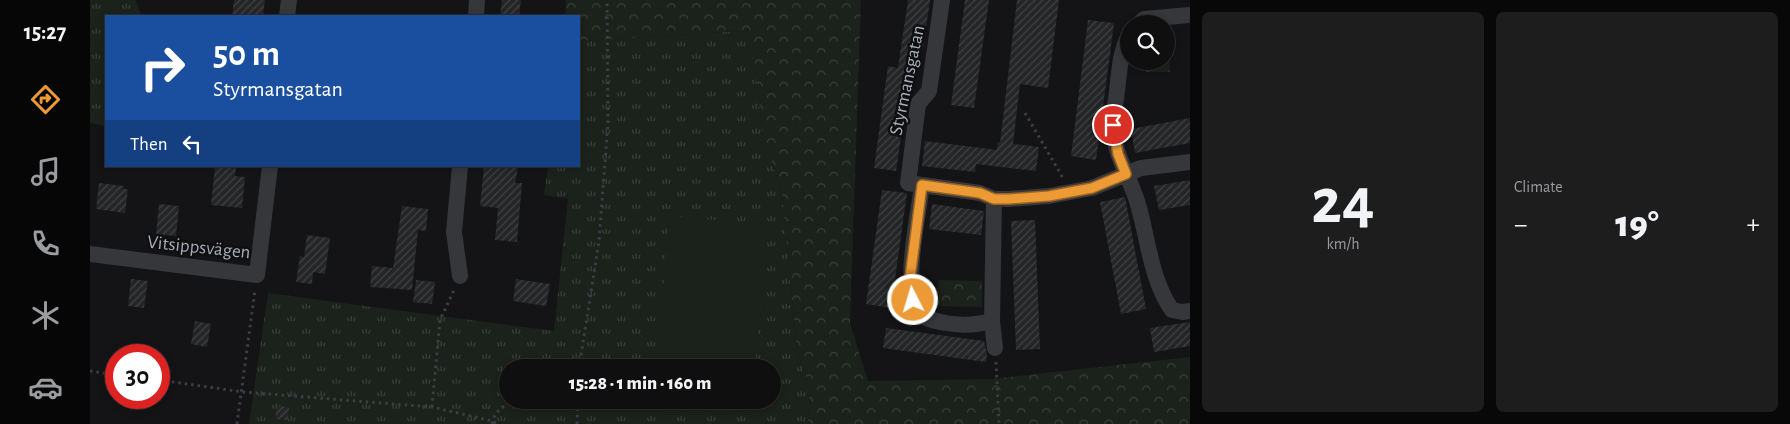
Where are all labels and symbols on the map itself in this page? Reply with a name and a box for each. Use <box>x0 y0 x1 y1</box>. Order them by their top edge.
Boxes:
street label: Styrmansgatan <box>887 23 928 137</box>
pin <box>1092 104 1134 146</box>
street label: Vitsippsvägen <box>146 233 251 262</box>
position arrow <box>886 273 938 325</box>
speed limit sign: 30 <box>105 344 170 409</box>

